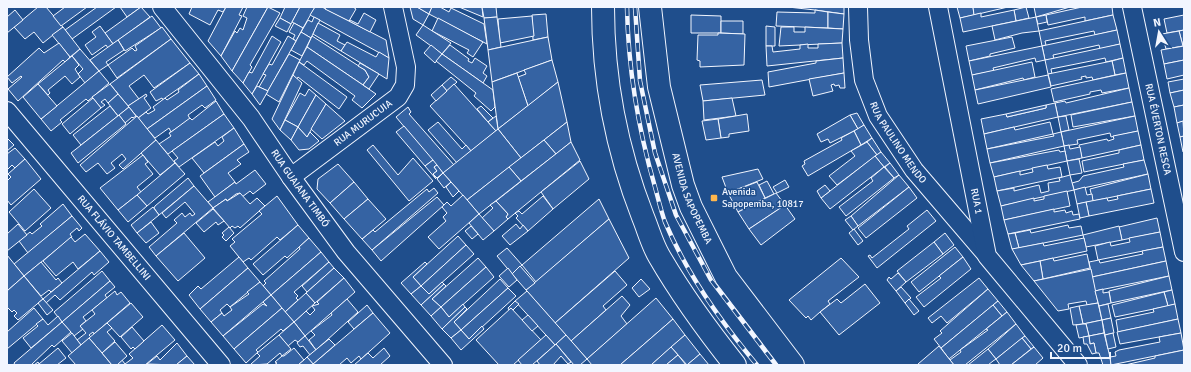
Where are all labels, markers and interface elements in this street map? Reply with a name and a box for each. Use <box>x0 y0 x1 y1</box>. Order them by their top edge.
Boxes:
north arrow <box>1139 12 1179 52</box>
text: N <box>1152 16 1162 30</box>
street label: RUA ÉVERTON RESCA <box>1142 82 1174 176</box>
street label: RUA MURUCUIA <box>332 97 395 149</box>
street label: RUA PAULINO MENDO <box>867 100 929 186</box>
street label: RUA GUAIANA TIMBÓ <box>268 147 333 230</box>
street label: AVENIDA SAPOPEMBA <box>669 152 715 246</box>
place label: Avenida Sapopemba, 10817 <box>722 186 804 210</box>
street label: RUA 1 <box>968 187 985 215</box>
street label: RUA FLÁVIO TAMBELLINI <box>75 193 153 283</box>
marker: Avenida Sapopemba, 10817 <box>709 193 719 203</box>
scale bar <box>1051 334 1110 360</box>
text: 20 m <box>1057 341 1082 356</box>

